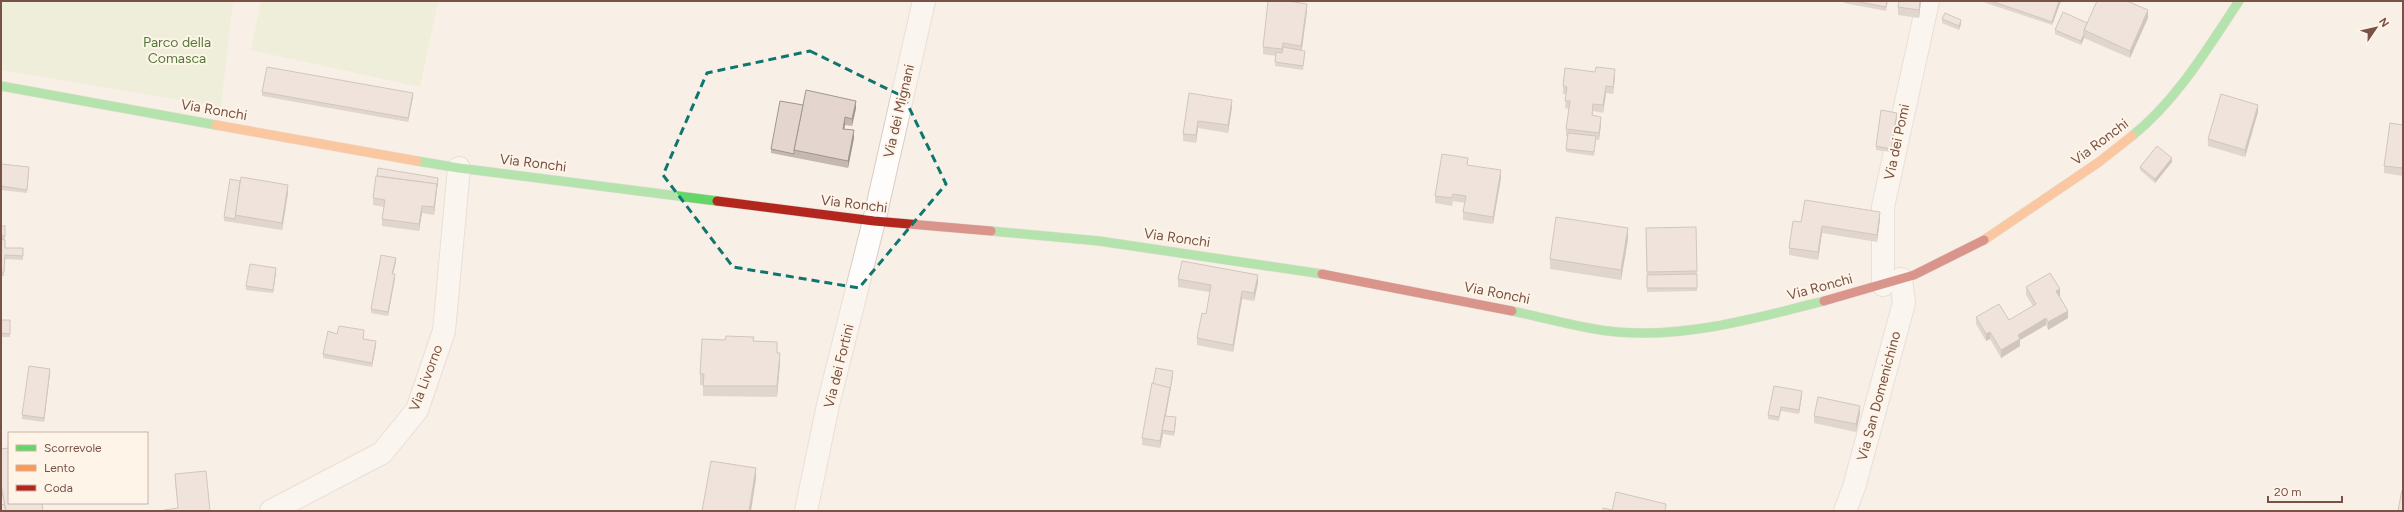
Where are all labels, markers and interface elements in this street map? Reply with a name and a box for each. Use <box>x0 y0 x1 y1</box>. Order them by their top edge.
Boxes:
north arrow <box>2356 8 2396 48</box>
text: N <box>2376 16 2392 30</box>
park label: Parco della Comasca <box>143 34 211 67</box>
street label: Via dei Mignani <box>880 63 918 159</box>
street label: Via Ronchi <box>180 96 248 124</box>
street label: Via dei Pomi <box>1881 102 1913 182</box>
street label: Via Ronchi <box>2068 115 2132 169</box>
street label: Via Ronchi <box>499 150 567 176</box>
street label: Via Ronchi <box>820 191 888 217</box>
street label: Via Ronchi <box>1143 225 1211 251</box>
street label: Via Ronchi <box>1785 270 1855 304</box>
street label: Via Ronchi <box>1463 278 1531 308</box>
street label: Via dei Fortini <box>820 322 858 410</box>
street label: Via San Domenichino <box>1854 329 1904 463</box>
street label: Via Livorno <box>406 342 446 414</box>
legend <box>8 432 148 504</box>
text: Scorrevole <box>44 441 102 455</box>
text: Lento <box>44 461 75 475</box>
scale bar <box>2268 478 2342 504</box>
text: Coda <box>44 481 73 495</box>
text: 20 m <box>2274 485 2302 499</box>

